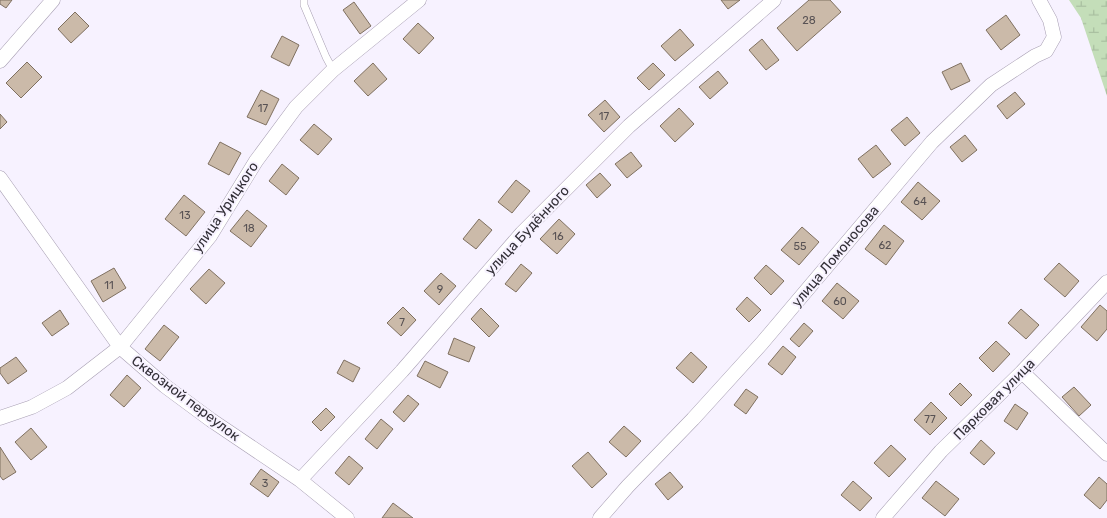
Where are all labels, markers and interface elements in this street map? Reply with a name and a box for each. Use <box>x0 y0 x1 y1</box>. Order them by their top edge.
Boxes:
house number: 28 <box>802 14 816 27</box>
house number: 17 <box>258 102 269 115</box>
house number: 17 <box>599 110 610 123</box>
street label: улица Урицкого <box>189 159 262 256</box>
street label: улица Будённого <box>482 182 573 278</box>
house number: 64 <box>913 195 927 208</box>
street label: улица Ломоносова <box>788 202 883 310</box>
house number: 13 <box>179 209 191 222</box>
house number: 18 <box>243 222 255 235</box>
house number: 16 <box>552 230 564 243</box>
house number: 62 <box>878 239 892 252</box>
house number: 55 <box>793 240 807 253</box>
house number: 11 <box>104 279 114 292</box>
house number: 9 <box>437 283 443 296</box>
house number: 60 <box>833 295 847 308</box>
house number: 7 <box>399 316 405 329</box>
street label: Сквозной переулок <box>128 352 244 445</box>
street label: Парковая улица <box>950 355 1039 444</box>
house number: 77 <box>924 413 936 426</box>
house number: 3 <box>262 477 269 490</box>

